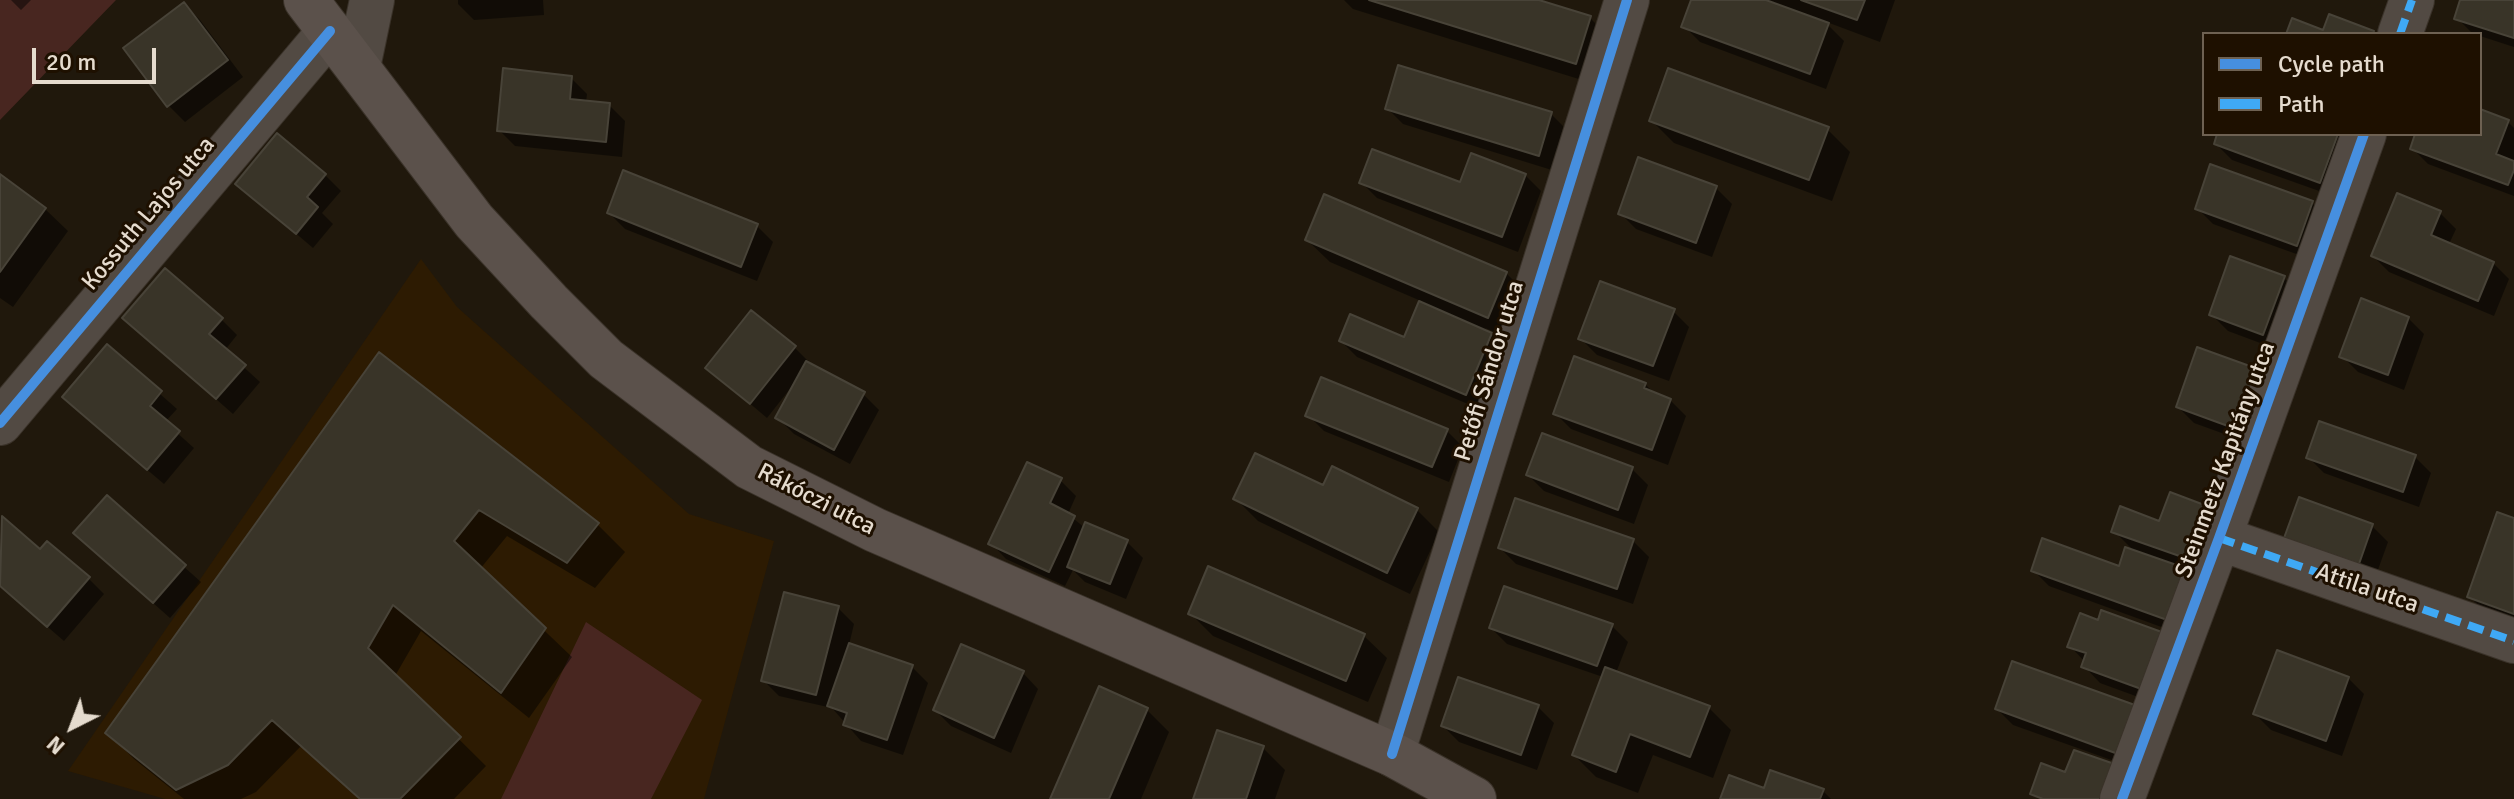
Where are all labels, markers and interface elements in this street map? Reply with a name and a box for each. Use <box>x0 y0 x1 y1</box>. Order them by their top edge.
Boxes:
scale bar <box>36 32 160 82</box>
legend <box>2202 32 2482 136</box>
text: 20 m <box>46 47 96 77</box>
text: Cycle path <box>2278 49 2385 79</box>
text: Path <box>2278 89 2324 119</box>
street label: Kossuth Lajos utca <box>76 131 222 297</box>
street label: Petőfi Sándor utca <box>1449 277 1531 465</box>
street label: Steinmetz Kapitány utca <box>2170 338 2282 582</box>
street label: Rákóczi utca <box>752 458 880 542</box>
street label: Attila utca <box>2312 558 2422 620</box>
north arrow <box>32 687 112 767</box>
text: N <box>41 730 70 760</box>

